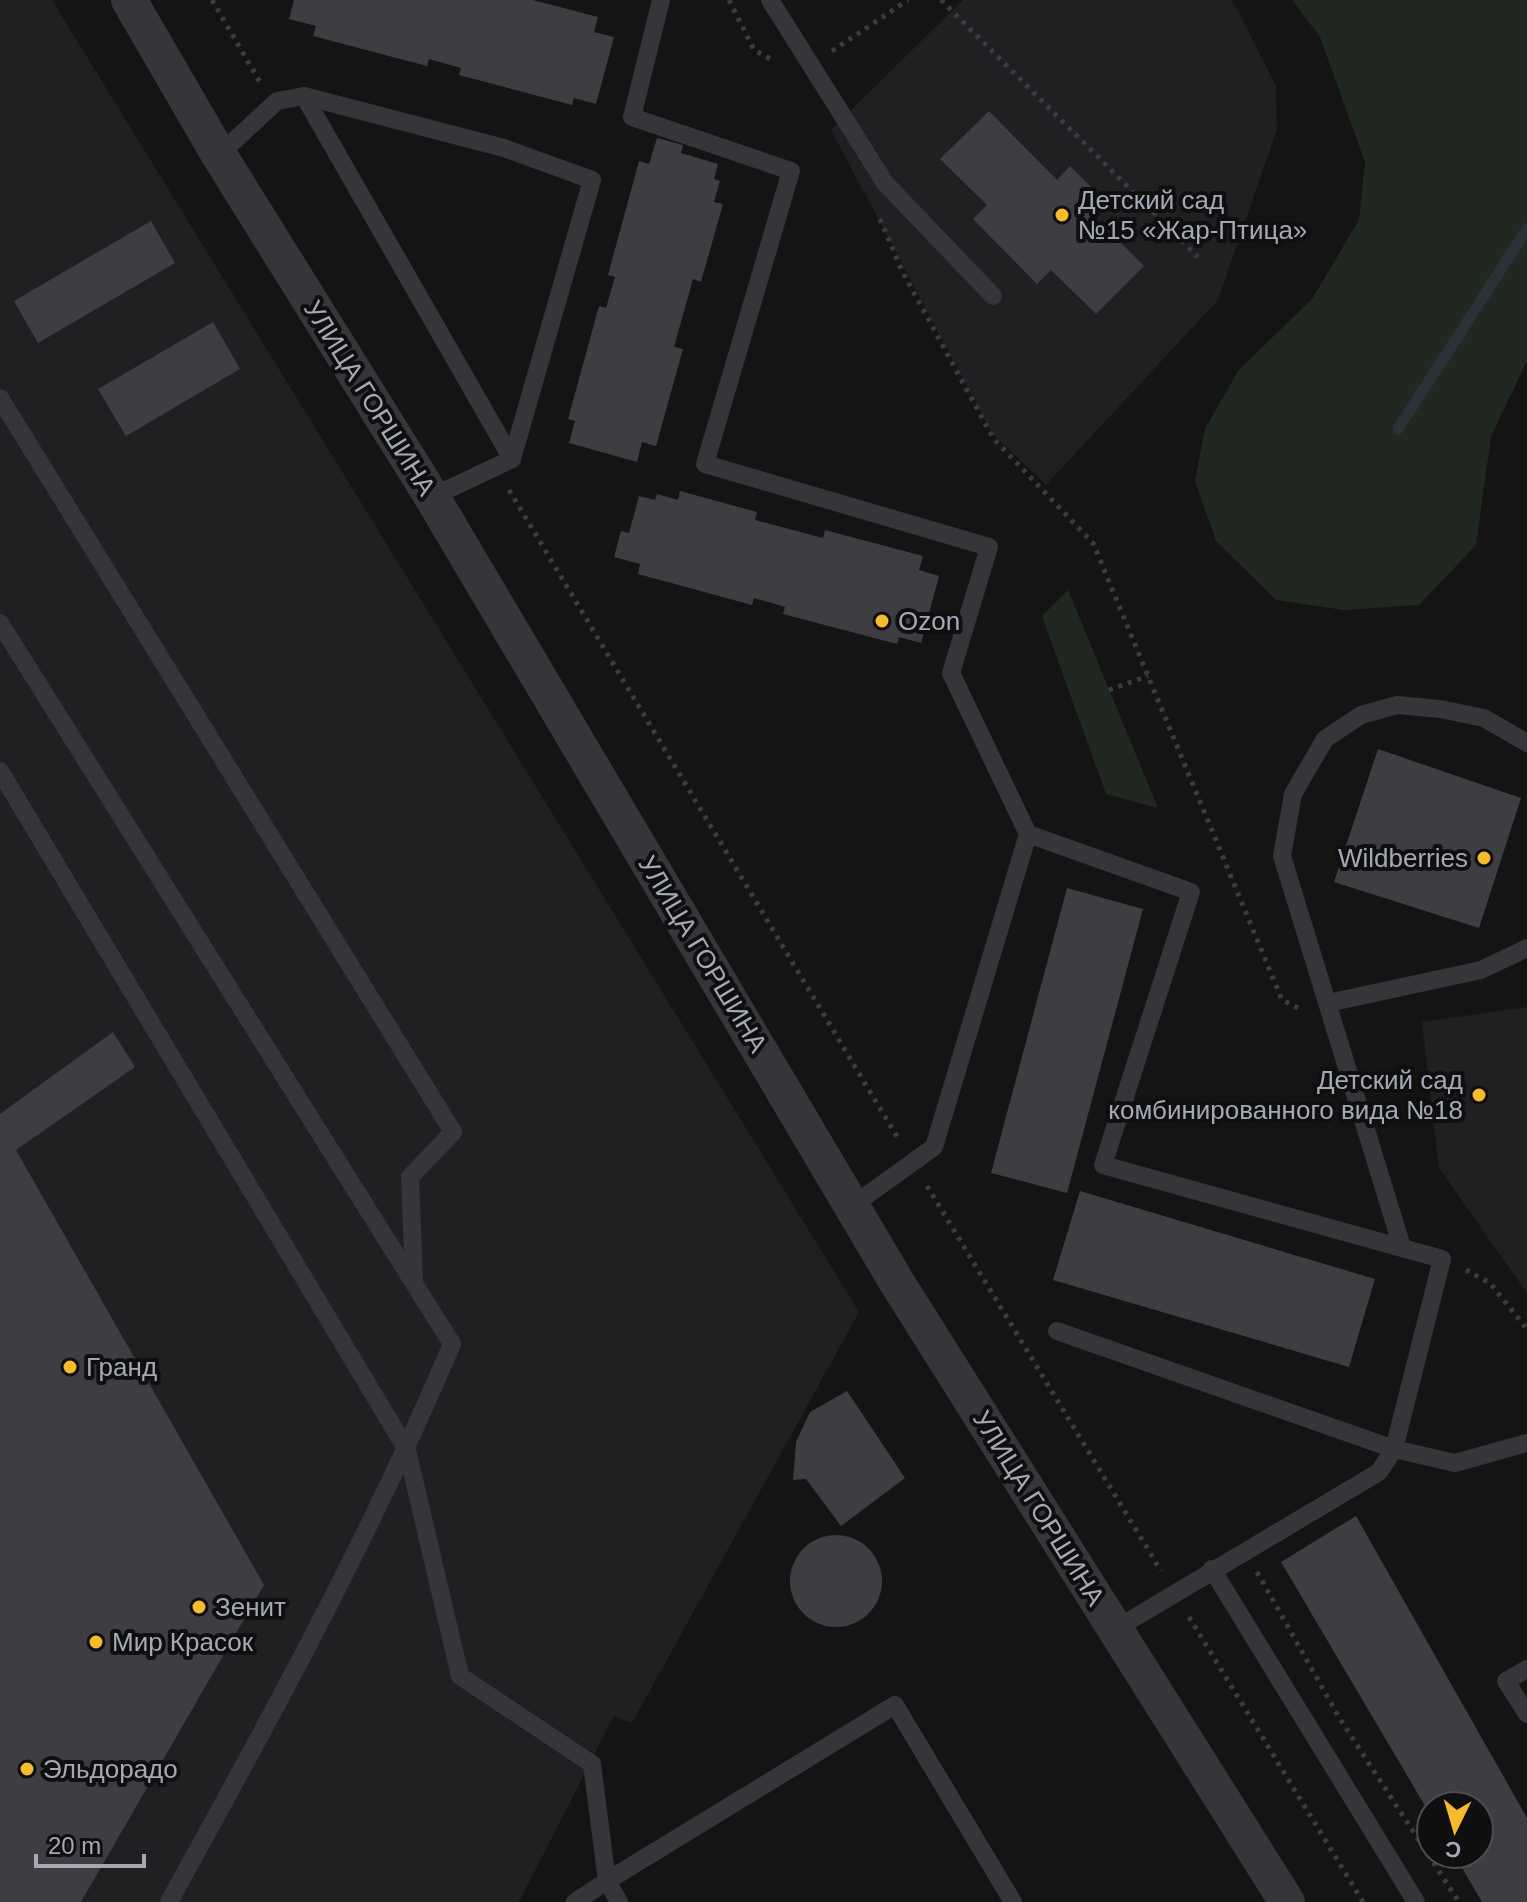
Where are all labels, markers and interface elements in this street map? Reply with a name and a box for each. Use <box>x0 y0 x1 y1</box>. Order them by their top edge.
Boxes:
place label: Детский сад №15 «Жар-Птица» <box>1078 185 1307 245</box>
marker: Детский сад №15 «Жар-Птица» <box>1053 206 1071 224</box>
street label: УЛИЦА ГОРШИНА <box>298 295 442 501</box>
place label: Ozon <box>898 606 960 636</box>
marker: Ozon <box>873 612 891 630</box>
place label: Wildberries <box>1338 843 1468 873</box>
marker: Wildberries <box>1475 849 1493 867</box>
street label: УЛИЦА ГОРШИНА <box>632 850 774 1058</box>
place label: Детский сад комбинированного вида №18 <box>1108 1065 1463 1125</box>
marker: Детский сад комбинированного вида №18 <box>1470 1086 1488 1104</box>
place label: Гранд <box>86 1352 157 1382</box>
marker: Гранд <box>61 1358 79 1376</box>
street label: УЛИЦА ГОРШИНА <box>967 1405 1111 1611</box>
place label: Зенит <box>215 1592 286 1622</box>
marker: Зенит <box>190 1598 208 1616</box>
place label: Мир Красок <box>112 1627 254 1657</box>
marker: Мир Красок <box>87 1633 105 1651</box>
place label: Эльдорадо <box>43 1754 178 1784</box>
marker: Эльдорадо <box>18 1760 36 1778</box>
north arrow <box>1415 1790 1495 1870</box>
scale bar <box>36 1818 144 1868</box>
text: 20 m <box>48 1832 101 1859</box>
text: С <box>1444 1836 1462 1863</box>

